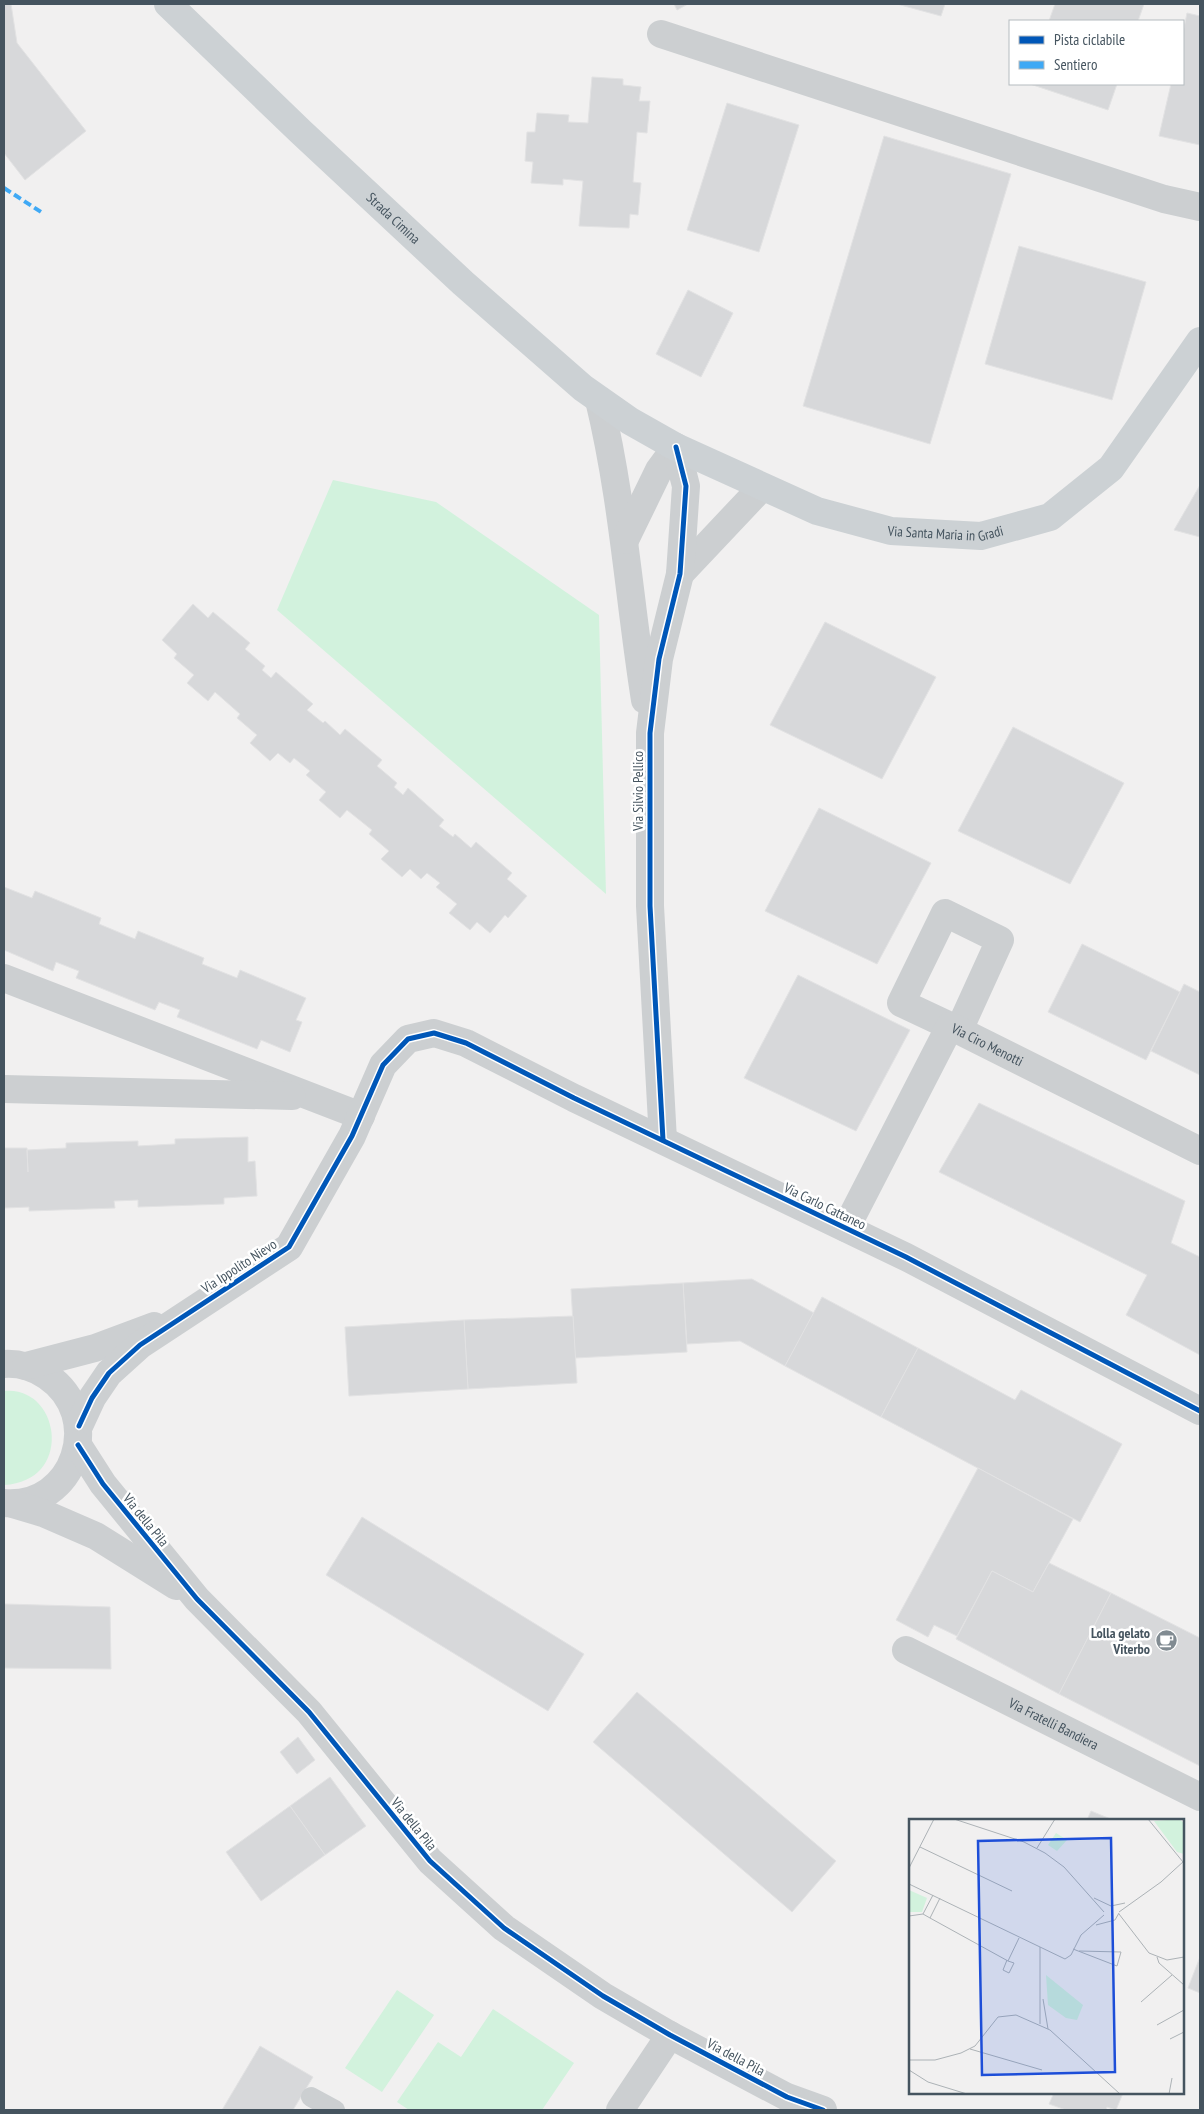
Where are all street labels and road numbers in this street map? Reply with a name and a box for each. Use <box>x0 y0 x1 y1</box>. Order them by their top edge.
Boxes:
street label: Strada Cimina <box>363 189 424 248</box>
street label: Via Santa Maria in Gradi <box>886 521 1005 545</box>
street label: Via Silvio Pellico <box>629 751 647 832</box>
street label: Via Ciro Menotti <box>948 1019 1026 1070</box>
street label: Via Carlo Cattaneo <box>780 1178 869 1234</box>
street label: Via Ippolito Nievo <box>197 1235 280 1298</box>
street label: Via della Pila <box>118 1489 173 1550</box>
street label: Via Fratelli Bandiera <box>1005 1693 1102 1754</box>
street label: Via della Pila <box>386 1793 441 1854</box>
street label: Via della Pila <box>703 2034 768 2080</box>

